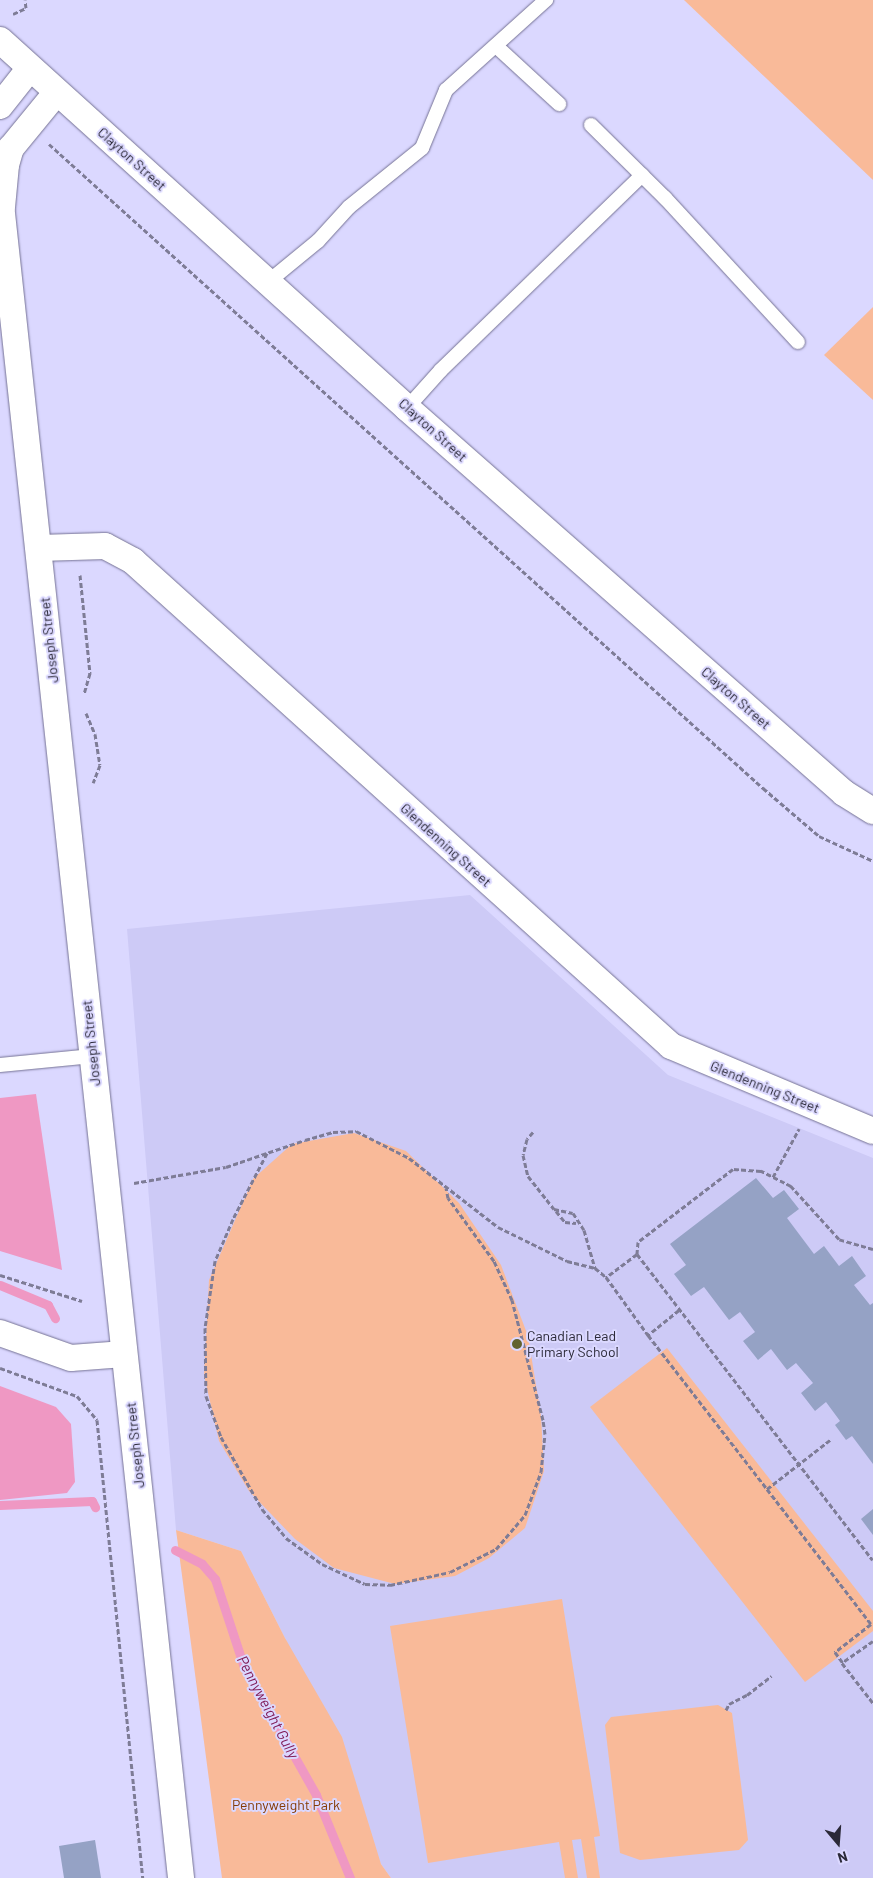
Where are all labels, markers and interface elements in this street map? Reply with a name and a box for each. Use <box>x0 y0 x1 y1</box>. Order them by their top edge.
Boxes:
street label: Clayton Street <box>94 124 170 194</box>
street label: Clayton Street <box>395 395 471 465</box>
street label: Joseph Street <box>36 596 62 684</box>
street label: Clayton Street <box>698 663 774 733</box>
street label: Glendenning Street <box>397 800 495 890</box>
street label: Joseph Street <box>78 999 104 1087</box>
street label: Glendenning Street <box>708 1057 822 1117</box>
place label: Canadian Lead Primary School <box>527 1328 619 1360</box>
marker: Canadian Lead Primary School <box>511 1338 523 1350</box>
street label: Joseph Street <box>122 1401 148 1489</box>
water label: Pennyweight Gully <box>233 1652 303 1762</box>
park label: Pennyweight Park <box>232 1797 340 1813</box>
north arrow <box>813 1818 863 1868</box>
text: N <box>836 1848 850 1867</box>

